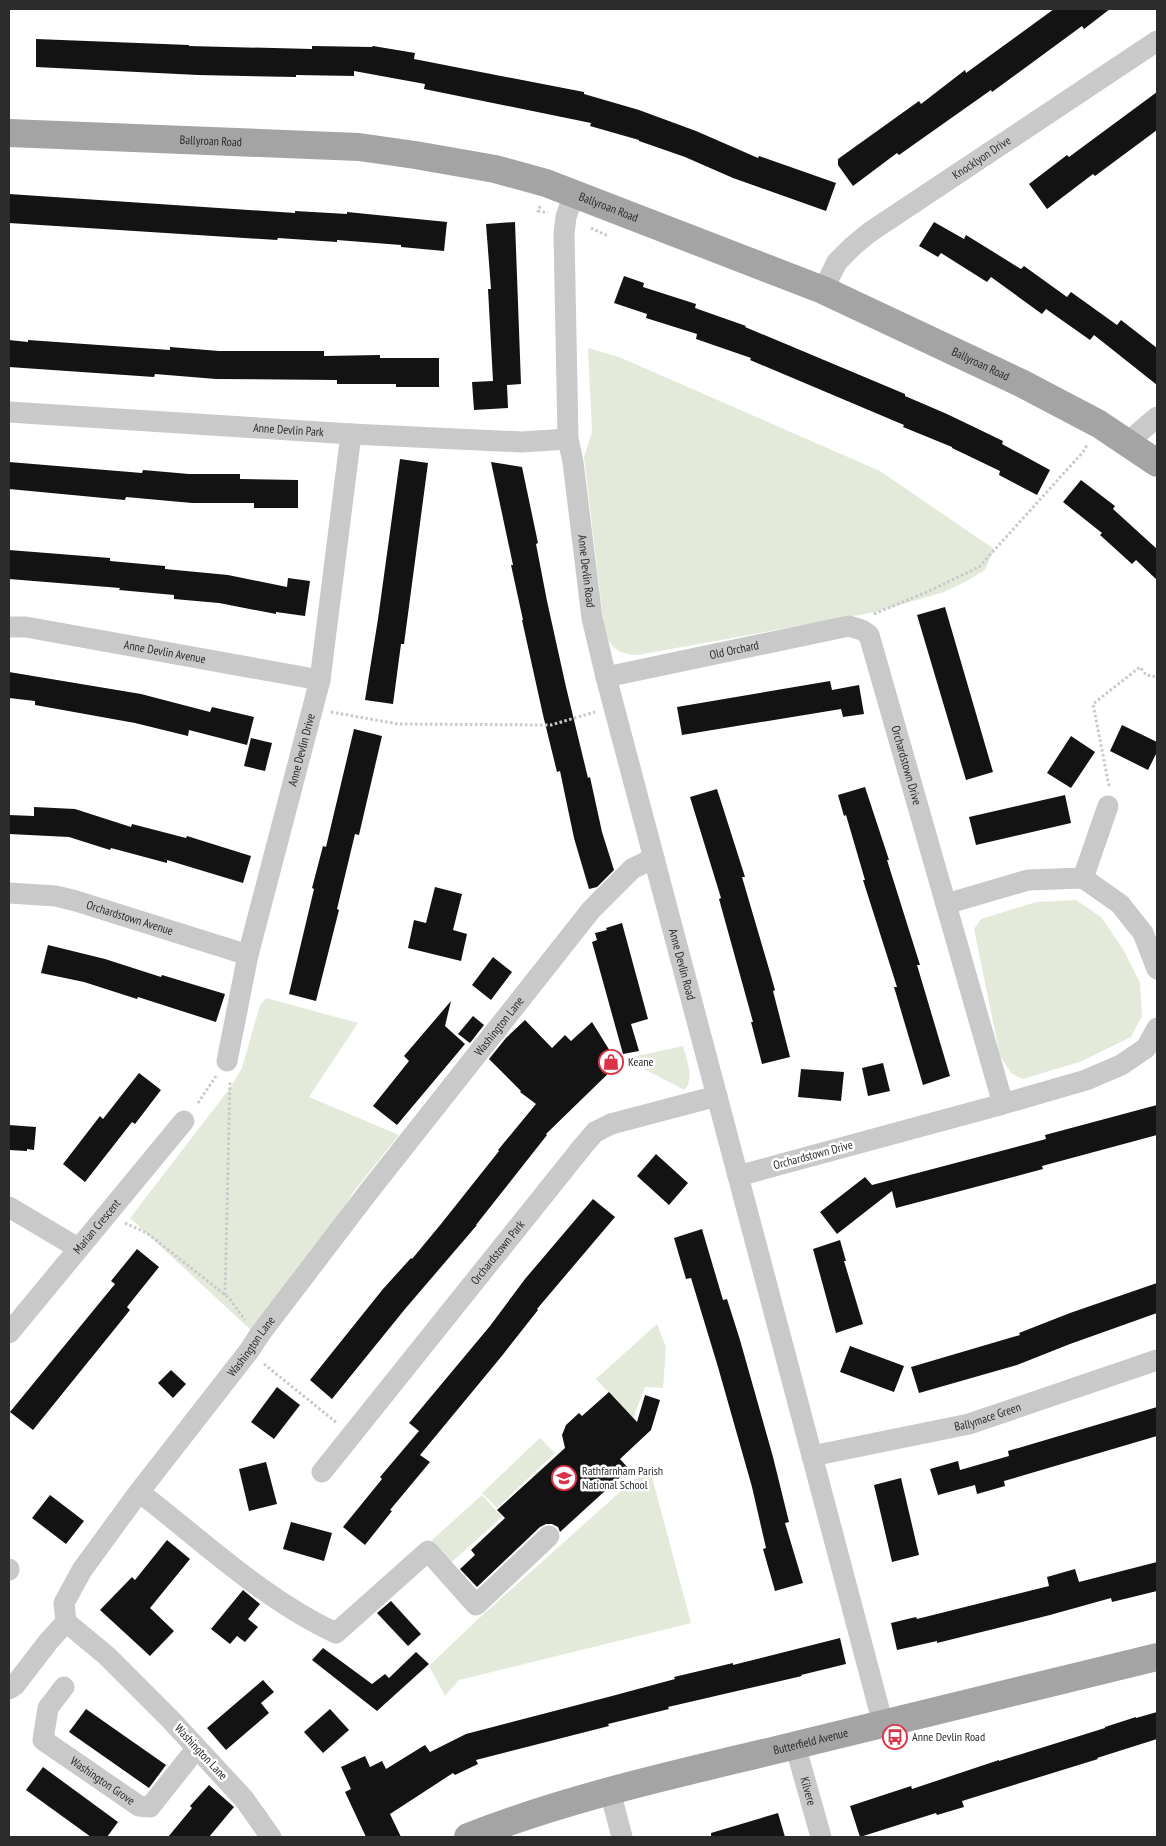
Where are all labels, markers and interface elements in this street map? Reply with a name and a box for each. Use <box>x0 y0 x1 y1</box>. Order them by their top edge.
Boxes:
street label: Ballyroan Road <box>179 132 242 149</box>
street label: Knocklyon Drive <box>949 132 1013 182</box>
street label: Ballyroan Road <box>577 188 640 225</box>
street label: Ballyroan Road <box>949 344 1012 384</box>
street label: Anne Devlin Park <box>253 420 325 439</box>
street label: Anne Devlin Road <box>575 534 599 608</box>
street label: Anne Devlin Avenue <box>123 637 207 666</box>
street label: Old Orchard <box>708 637 760 662</box>
street label: Anne Devlin Drive <box>284 712 318 788</box>
street label: Orchardstown Drive <box>888 724 925 807</box>
street label: Orchardstown Avenue <box>85 897 175 938</box>
street label: Anne Devlin Road <box>666 927 699 1002</box>
street label: Washington Lane <box>471 994 527 1059</box>
shop icon: Keane <box>598 1049 624 1075</box>
place label: Keane <box>628 1054 653 1069</box>
street label: Orchardstown Drive <box>771 1137 854 1172</box>
street label: Marian Crescent <box>70 1195 124 1257</box>
street label: Orchardstown Park <box>467 1217 528 1287</box>
street label: Washington Lane <box>224 1313 278 1379</box>
street label: Ballymace Green <box>953 1399 1023 1434</box>
place label: Rathfarnham Parish National School <box>582 1463 663 1492</box>
school or university icon: Rathfarnham Parish National School <box>551 1465 577 1491</box>
street label: Washington Lane <box>172 1721 231 1783</box>
bus stop icon: Anne Devlin Road <box>882 1724 908 1750</box>
street label: Butterfield Avenue <box>772 1725 850 1757</box>
place label: Anne Devlin Road <box>912 1729 985 1744</box>
street label: Washington Grove <box>68 1753 138 1808</box>
street label: Kilvere <box>797 1775 820 1807</box>

